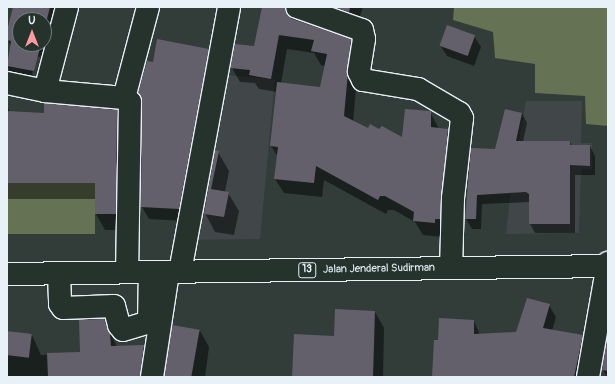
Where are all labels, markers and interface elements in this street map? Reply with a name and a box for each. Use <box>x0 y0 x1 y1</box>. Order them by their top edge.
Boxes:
north arrow <box>12 12 52 52</box>
text: U <box>28 14 36 27</box>
street label: Jalan Jenderal Sudirman <box>323 261 435 277</box>
road number: 13 <box>298 262 316 278</box>

